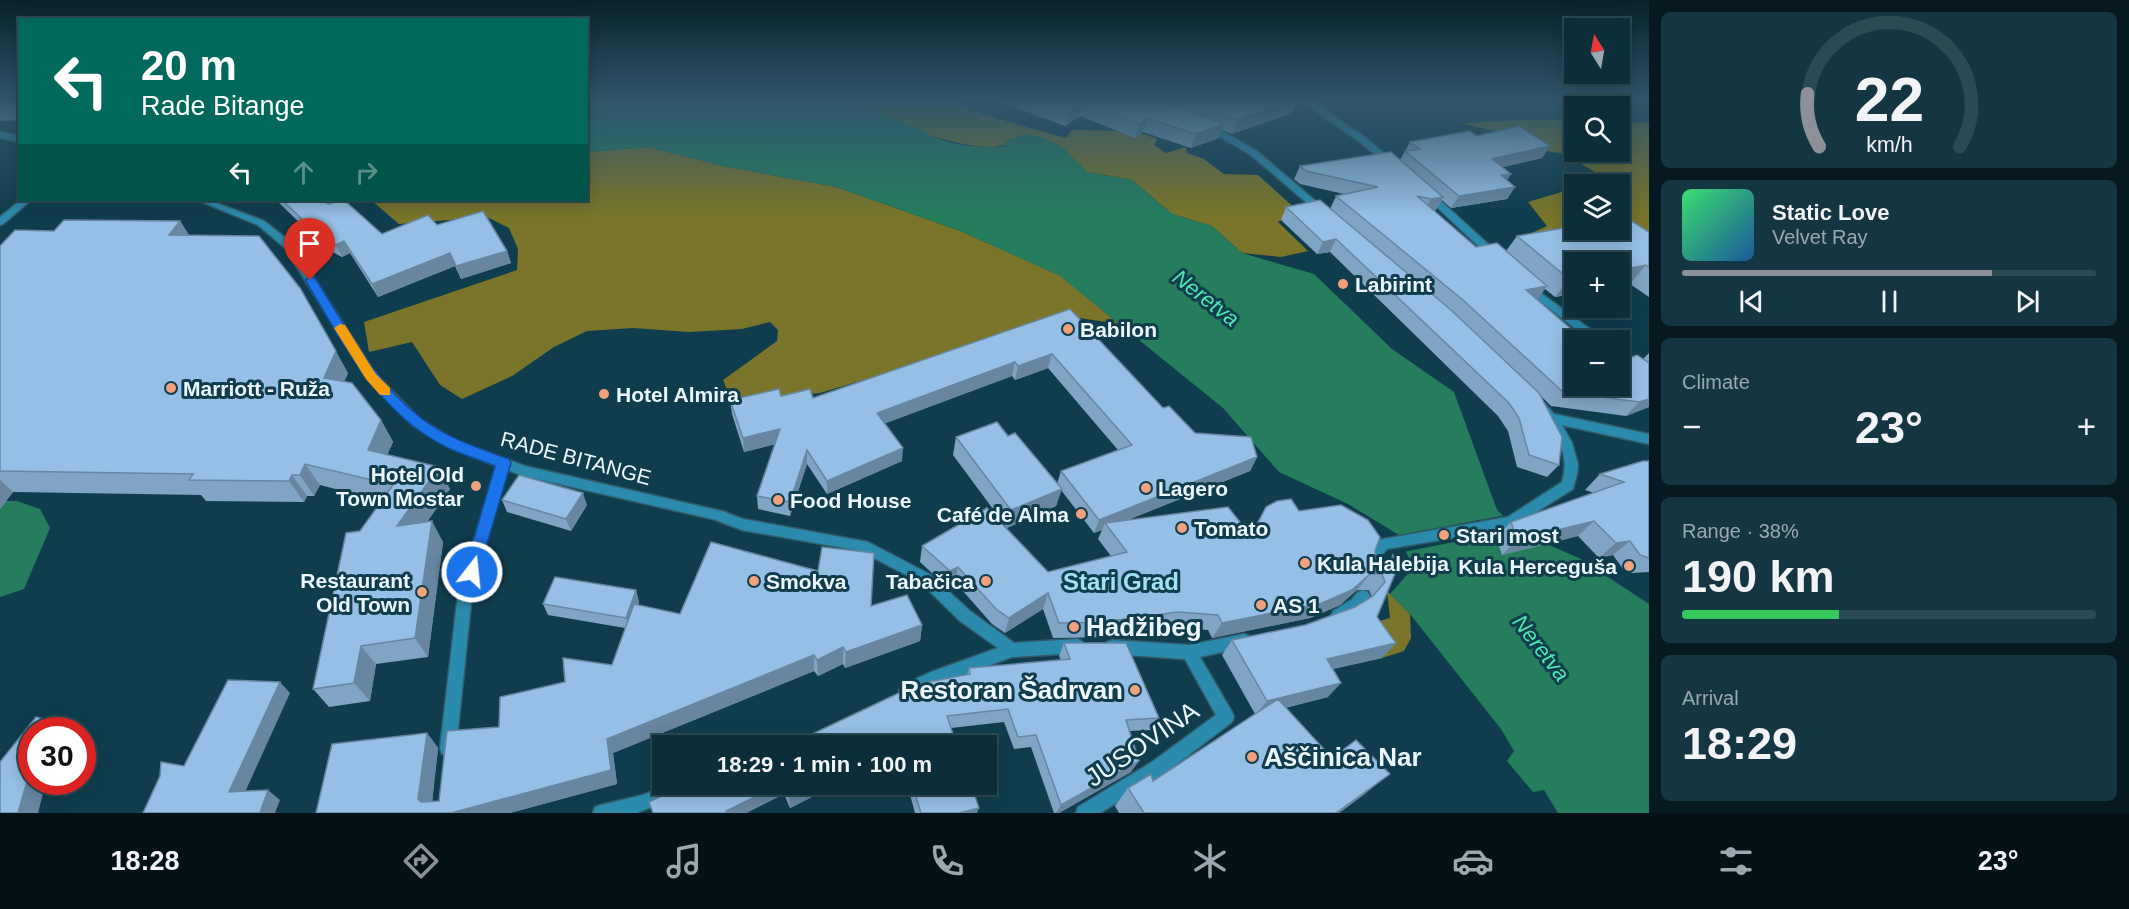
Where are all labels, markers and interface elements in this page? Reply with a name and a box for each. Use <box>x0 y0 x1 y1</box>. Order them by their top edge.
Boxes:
north arrow <box>1564 18 1630 84</box>
map controls <box>1564 18 1630 396</box>
icon: left <box>42 42 120 120</box>
text: 20 m <box>141 42 237 89</box>
text: 22 <box>1854 65 1924 134</box>
text: Rade Bitange <box>141 91 305 121</box>
button: search <box>1564 96 1630 162</box>
text: km/h <box>1866 133 1912 157</box>
icon: left <box>224 156 257 189</box>
icon: ahead <box>287 156 320 189</box>
icon: right <box>350 156 383 189</box>
button: layers <box>1564 174 1630 240</box>
text: Static Love <box>1772 200 1889 225</box>
pin <box>284 218 335 280</box>
text: Velvet Ray <box>1772 226 1868 248</box>
icon: arrive <box>293 227 326 260</box>
button: + <box>1564 252 1630 318</box>
water label: Neretva <box>1168 264 1244 332</box>
place label: Labirint <box>1355 273 1432 296</box>
marker: Labirint <box>1336 277 1350 291</box>
icon: previous <box>1735 285 1768 318</box>
icon: pause <box>1873 285 1906 318</box>
icon: next <box>2011 285 2044 318</box>
place label: Babilon <box>1080 318 1157 341</box>
marker: Babilon <box>1061 322 1075 336</box>
button: − <box>1564 330 1630 396</box>
text: Climate <box>1682 371 1750 393</box>
place label: Marriott - Ruža <box>183 377 330 400</box>
marker: Marriott - Ruža <box>164 381 178 395</box>
place label: Hotel Almira <box>616 383 739 406</box>
marker: Hotel Almira <box>597 387 611 401</box>
text: 23° <box>1855 402 1923 453</box>
text: − <box>1682 408 1701 445</box>
text: + <box>2077 408 2096 445</box>
street label: RADE BITANGE <box>498 427 654 489</box>
place label: Hotel Old Town Mostar <box>336 463 464 510</box>
place label: Lagero <box>1158 477 1228 500</box>
marker: Hotel Old Town Mostar <box>469 479 483 493</box>
marker: Lagero <box>1139 481 1153 495</box>
place label: Food House <box>790 489 911 512</box>
marker: Food House <box>771 493 785 507</box>
place label: Café de Alma <box>937 503 1069 526</box>
marker: Café de Alma <box>1074 507 1088 521</box>
place label: Tomato <box>1194 517 1268 540</box>
text: Range · 38% <box>1682 520 1799 542</box>
marker: Tomato <box>1175 521 1189 535</box>
place label: Stari most <box>1456 524 1559 547</box>
marker: Stari most <box>1437 528 1451 542</box>
position arrow <box>440 540 504 604</box>
text: 190 km <box>1682 551 1835 602</box>
place label: Kula Halebija <box>1317 552 1449 575</box>
place label: Kula Herceguša <box>1458 555 1617 578</box>
marker: Kula Halebija <box>1298 556 1312 570</box>
marker: Kula Herceguša <box>1622 559 1636 573</box>
district label: Stari Grad <box>1063 568 1179 595</box>
place label: Restaurant Old Town <box>300 569 410 616</box>
place label: Smokva <box>766 570 847 593</box>
place label: Tabačica <box>886 570 974 593</box>
marker: Smokva <box>747 574 761 588</box>
marker: Tabačica <box>979 574 993 588</box>
marker: Restaurant Old Town <box>415 585 429 599</box>
place label: AS 1 <box>1273 594 1320 617</box>
marker: AS 1 <box>1254 598 1268 612</box>
water label: Neretva <box>1507 610 1575 686</box>
place label: Hadžibeg <box>1086 612 1202 642</box>
marker: Hadžibeg <box>1067 620 1081 634</box>
place label: Restoran Šadrvan <box>900 675 1123 705</box>
marker: Restoran Šadrvan <box>1128 683 1142 697</box>
text: Arrival <box>1682 687 1739 709</box>
street label: JUSOVINA <box>1080 695 1205 793</box>
speed limit sign: 30 <box>18 717 96 795</box>
text: 18:29 <box>1682 718 1797 769</box>
place label: Aščinica Nar <box>1264 742 1422 772</box>
marker: Aščinica Nar <box>1245 750 1259 764</box>
text: 18:29 · 1 min · 100 m <box>717 752 932 777</box>
icon: directions <box>400 840 442 882</box>
icon: music <box>663 840 705 882</box>
icon: phone <box>926 840 968 882</box>
icon: climate <box>1189 840 1231 882</box>
icon: car <box>1452 840 1494 882</box>
icon: filters <box>1715 840 1757 882</box>
text: 18:28 <box>110 846 180 876</box>
text: 23° <box>1978 846 2018 876</box>

